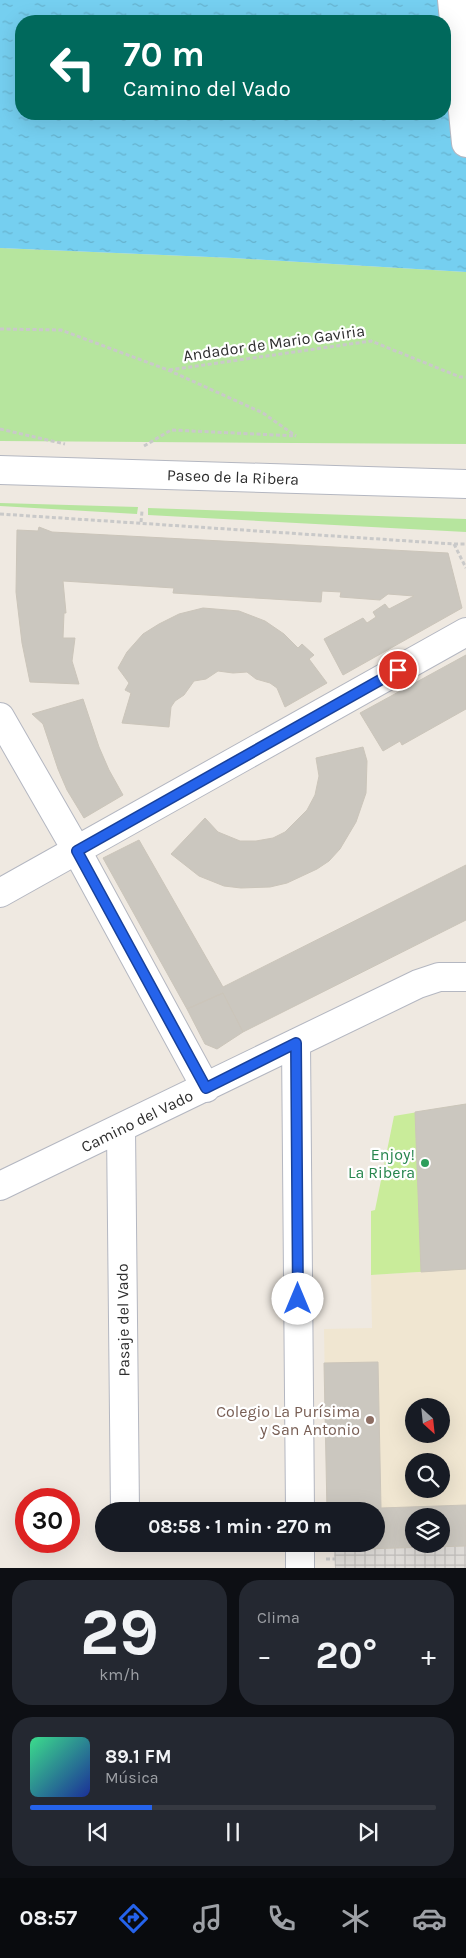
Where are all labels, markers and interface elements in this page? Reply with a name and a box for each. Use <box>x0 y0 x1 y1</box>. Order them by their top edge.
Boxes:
text: 70 m <box>123 34 205 75</box>
icon: left <box>40 35 105 100</box>
text: Camino del Vado <box>123 76 291 102</box>
street label: Andador de Mario Gaviria <box>182 321 366 365</box>
street label: Paseo de la Ribera <box>167 465 299 489</box>
pin <box>377 649 419 691</box>
icon: arrive <box>384 656 412 684</box>
street label: Camino del Vado <box>78 1086 196 1156</box>
place label: Enjoy! La Ribera <box>348 1145 415 1182</box>
marker: Enjoy! La Ribera <box>419 1157 431 1169</box>
street label: Pasaje del Vado <box>113 1263 133 1377</box>
position arrow <box>271 1272 323 1324</box>
north arrow <box>405 1398 450 1442</box>
map controls <box>405 1398 450 1553</box>
place label: Colegio La Purísima y San Antonio <box>216 1402 360 1439</box>
marker: Colegio La Purísima y San Antonio <box>364 1414 376 1426</box>
button: search <box>405 1453 450 1498</box>
speed limit sign: 30 <box>15 1488 80 1553</box>
button: layers <box>405 1508 450 1553</box>
text: 08:58 · 1 min · 270 m <box>148 1516 332 1538</box>
text: 29 <box>80 1594 159 1670</box>
text: Clima <box>257 1608 300 1627</box>
text: 20° <box>316 1633 377 1678</box>
text: − <box>257 1639 272 1672</box>
text: + <box>421 1639 436 1672</box>
text: km/h <box>99 1665 140 1684</box>
text: 89.1 FM <box>105 1746 172 1768</box>
text: Música <box>105 1768 158 1787</box>
icon: previous <box>84 1818 112 1846</box>
icon: pause <box>219 1818 247 1846</box>
icon: next <box>354 1818 382 1846</box>
icon: directions <box>116 1901 151 1936</box>
icon: music <box>190 1901 225 1936</box>
icon: phone <box>264 1901 299 1936</box>
icon: climate <box>338 1901 373 1936</box>
icon: car <box>412 1901 447 1936</box>
text: 08:57 <box>19 1905 77 1931</box>

